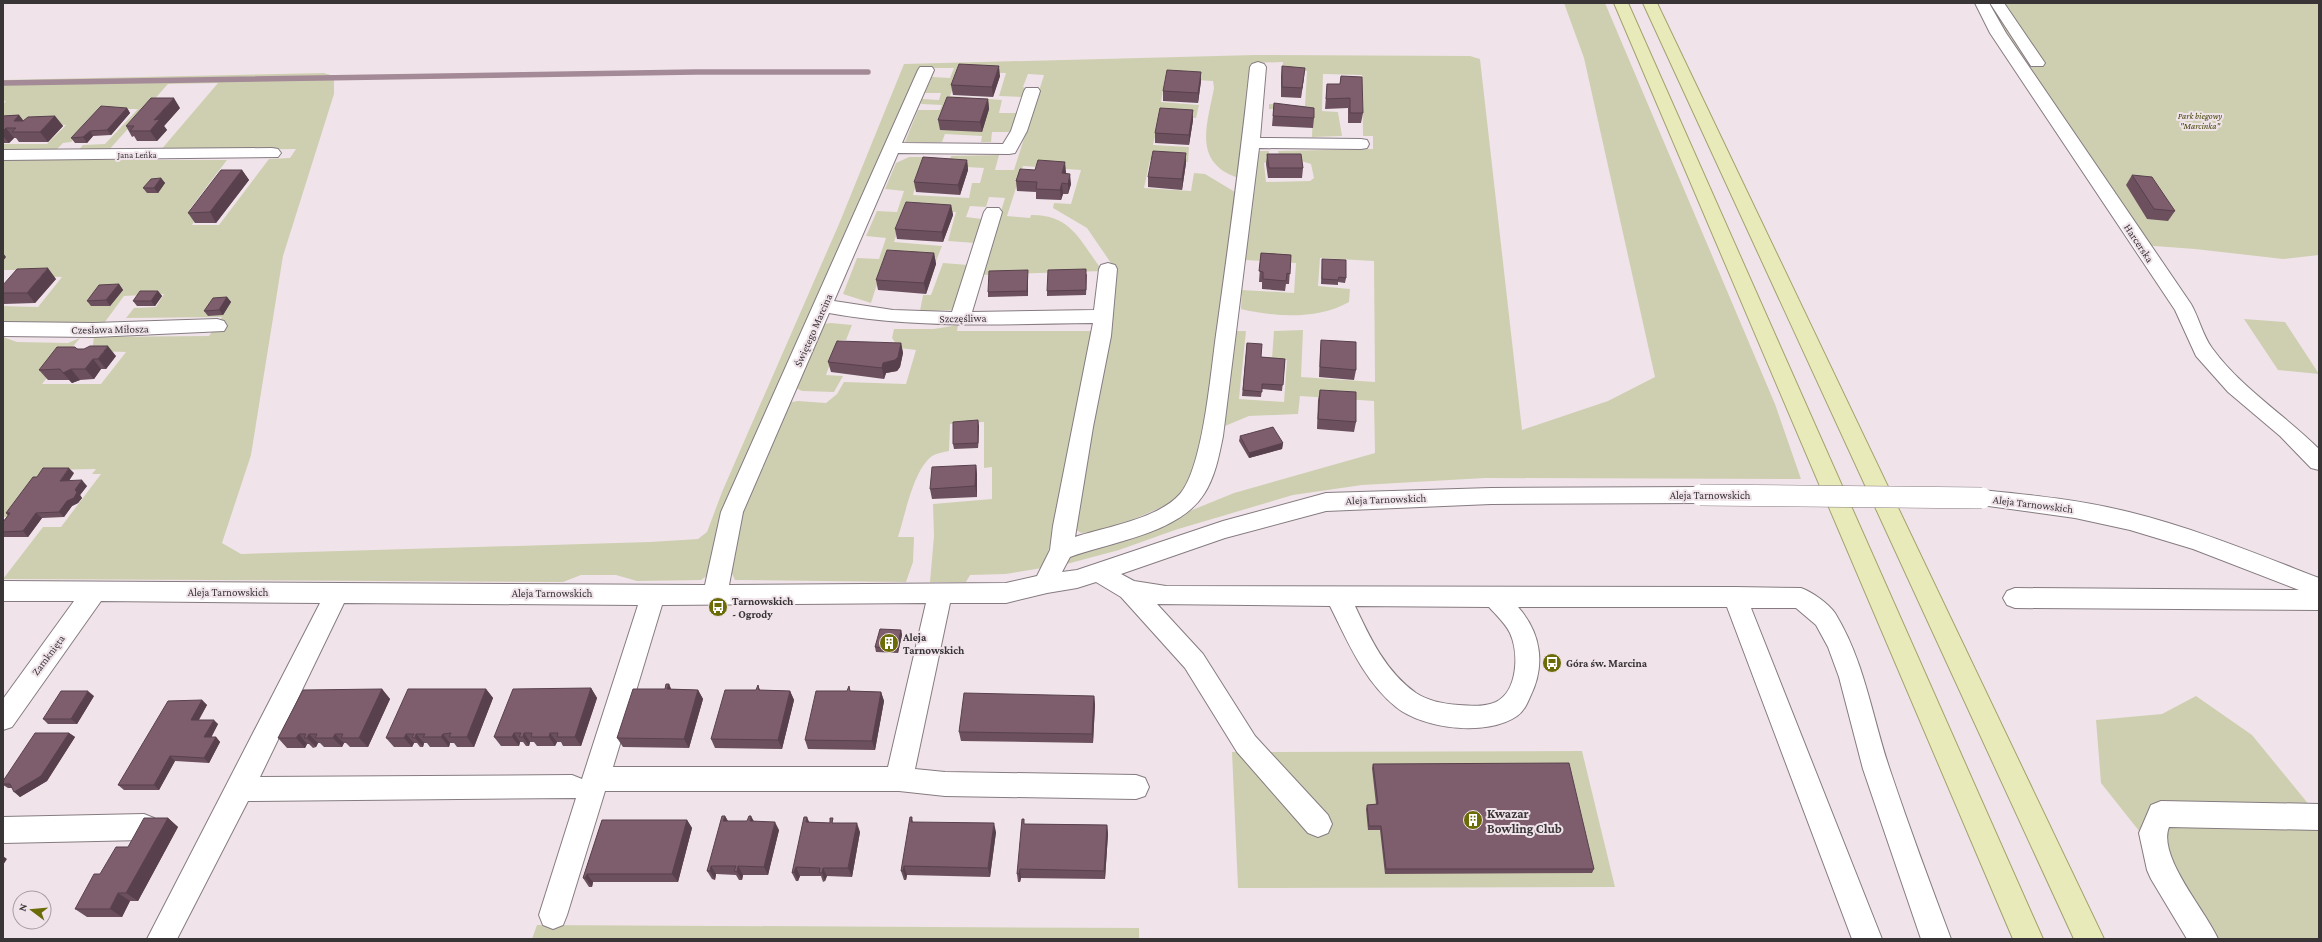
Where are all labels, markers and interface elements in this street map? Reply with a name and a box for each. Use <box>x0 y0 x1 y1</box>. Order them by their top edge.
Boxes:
park label: Park biegowy "Marcinka" <box>2178 111 2222 131</box>
street label: Jana Leńka <box>116 150 157 160</box>
street label: Harcerska <box>2122 221 2156 265</box>
street label: Świętego Marcina <box>792 292 835 369</box>
street label: Szczęśliwa <box>939 312 987 325</box>
street label: Czesława Miłosza <box>71 322 149 336</box>
street label: Aleja Tarnowskich <box>1670 489 1750 502</box>
street label: Aleja Tarnowskich <box>1345 492 1427 507</box>
street label: Aleja Tarnowskich <box>1992 493 2074 516</box>
street label: Aleja Tarnowskich <box>188 586 268 599</box>
street label: Aleja Tarnowskich <box>512 587 592 600</box>
place label: Tarnowskich - Ogrody <box>732 595 794 620</box>
bus stop icon: Tarnowskich - Ogrody <box>707 596 729 618</box>
place label: Aleja Tarnowskich <box>902 631 965 656</box>
building icon: Aleja Tarnowskich <box>878 632 900 654</box>
street label: Zamknięta <box>29 633 68 678</box>
bus stop icon: Góra św. Marcina <box>1541 652 1563 674</box>
place label: Góra św. Marcina <box>1566 657 1648 669</box>
place label: Kwazar Bowling Club <box>1487 806 1562 836</box>
building icon: Kwazar Bowling Club <box>1462 809 1484 831</box>
north arrow <box>12 890 52 930</box>
text: N <box>16 902 29 913</box>

